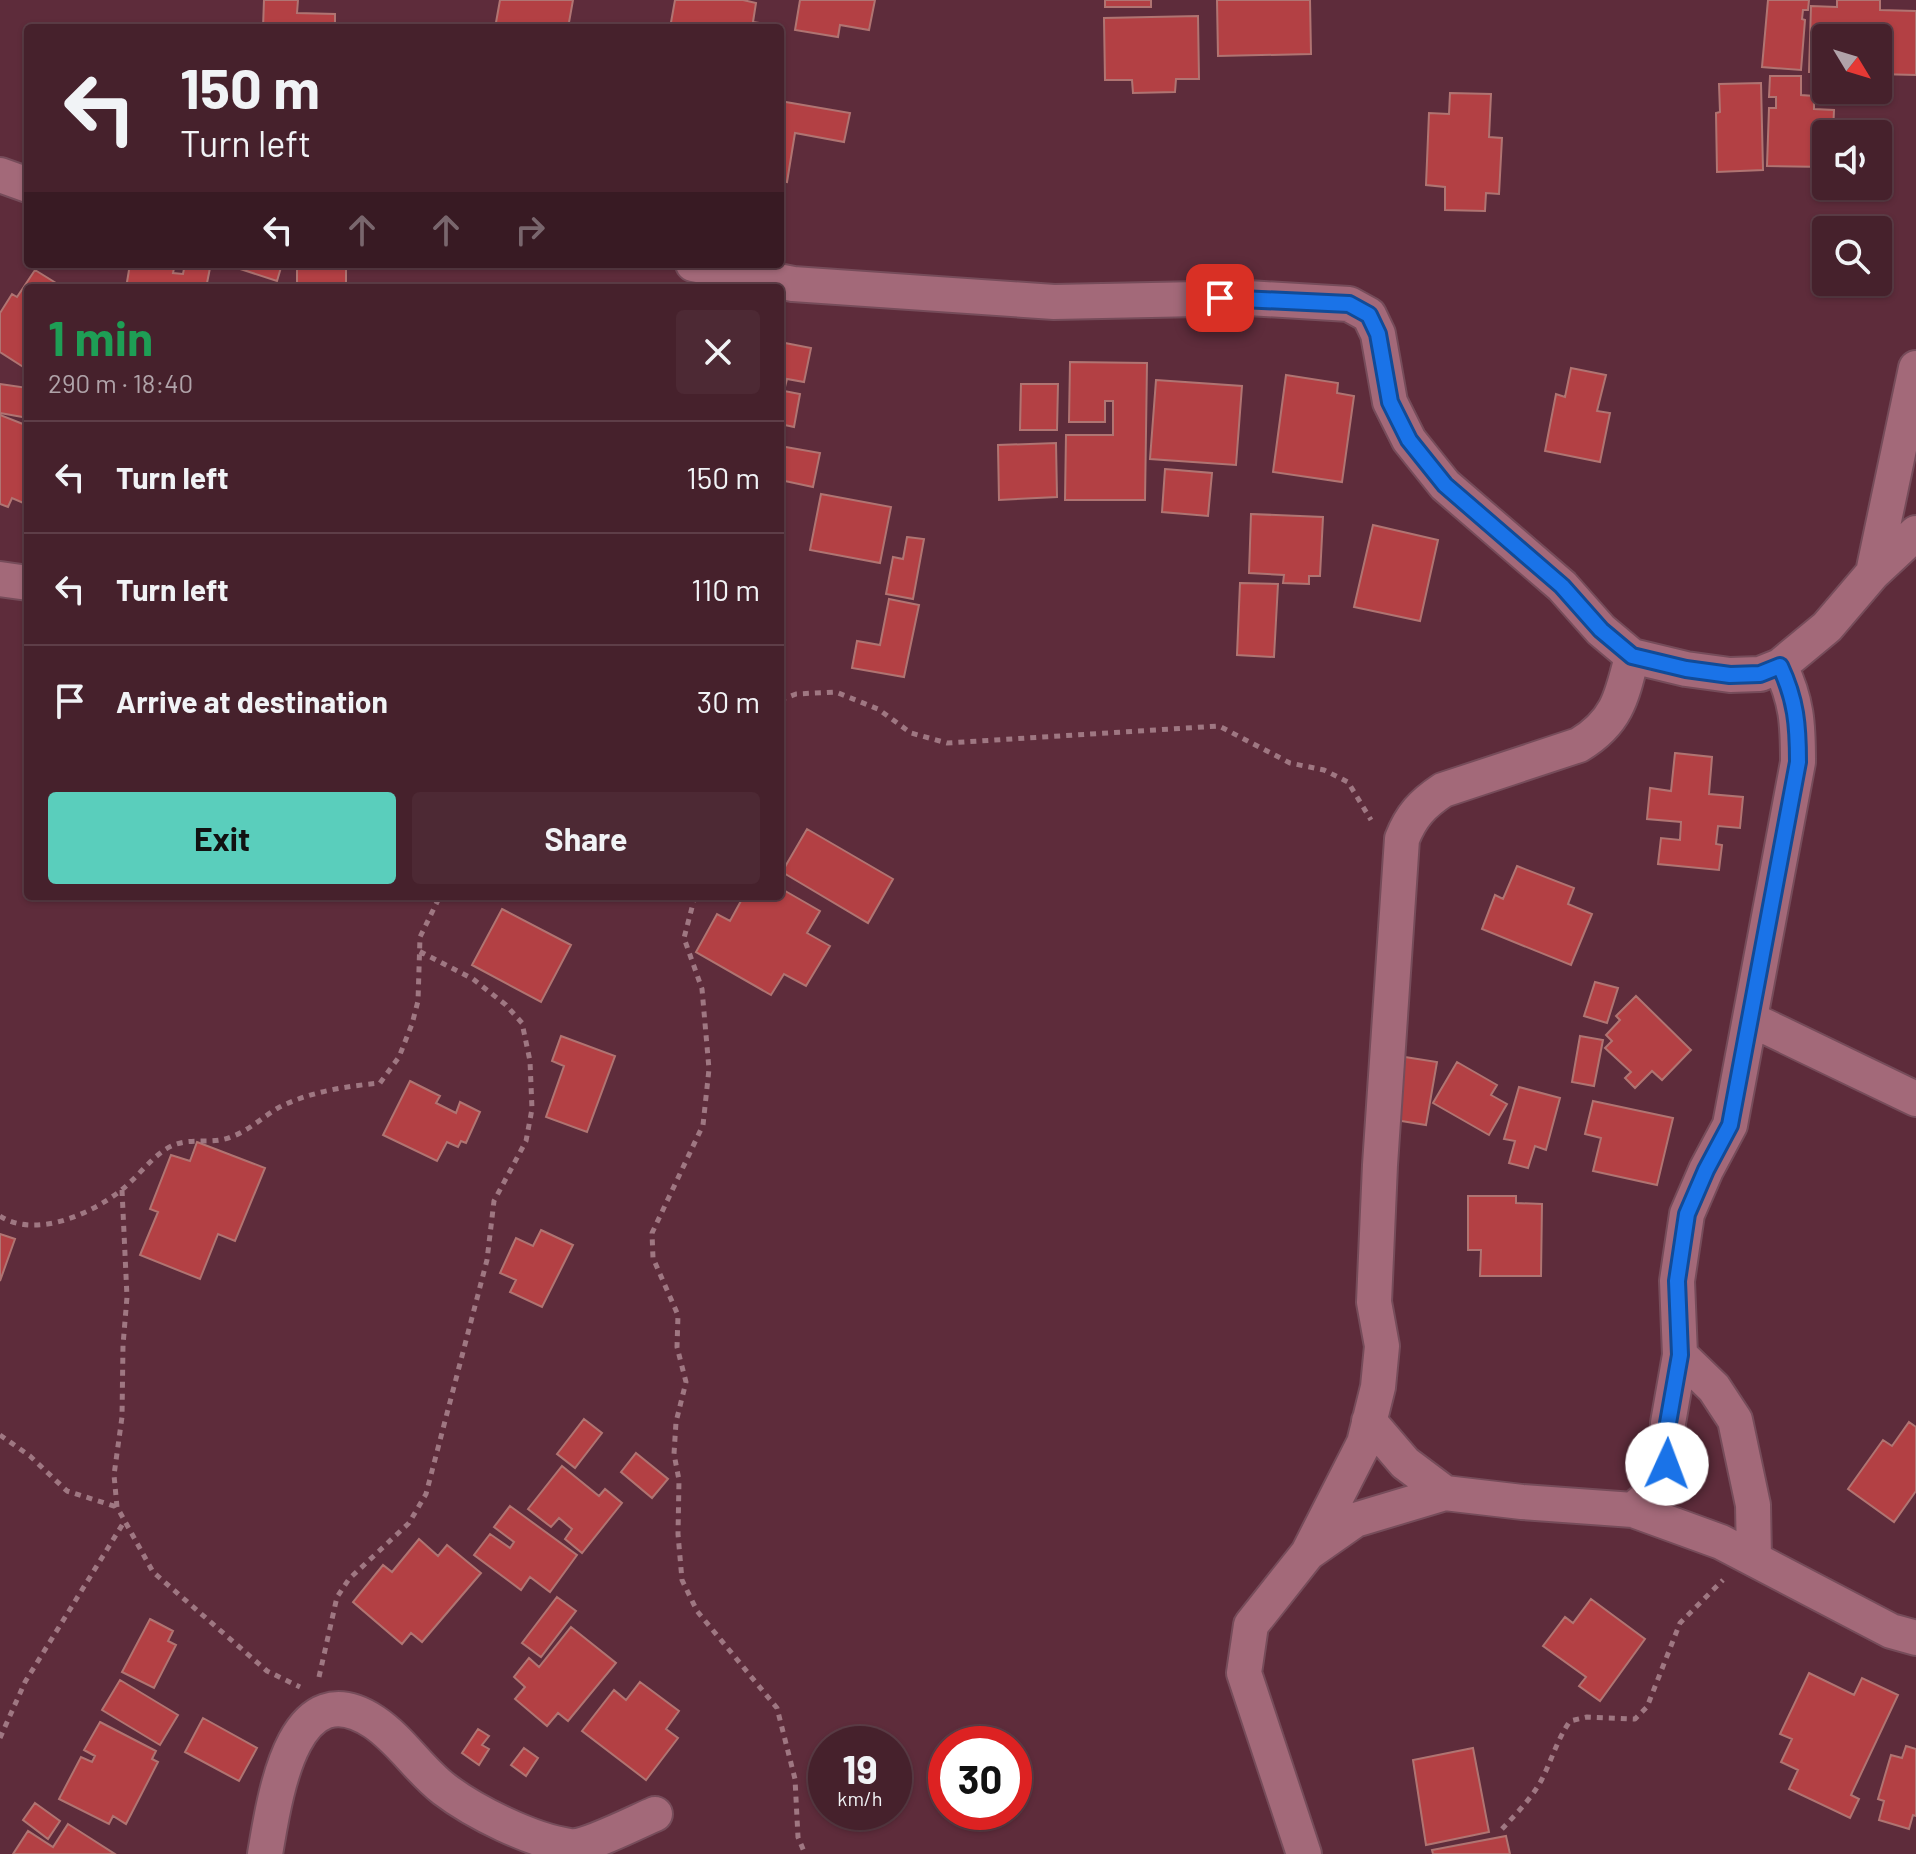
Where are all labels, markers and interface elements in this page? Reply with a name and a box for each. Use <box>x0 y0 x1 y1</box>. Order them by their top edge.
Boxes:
north arrow <box>1812 24 1892 104</box>
map controls <box>1812 24 1892 296</box>
text: 150 m <box>180 53 320 120</box>
icon: left <box>48 56 152 160</box>
button: sound <box>1812 120 1892 200</box>
text: Turn left <box>180 121 311 164</box>
icon: left <box>256 208 300 252</box>
icon: ahead <box>340 208 384 252</box>
icon: ahead <box>424 208 468 252</box>
icon: right <box>508 208 552 252</box>
button: search <box>1812 216 1892 296</box>
pin <box>1186 264 1254 332</box>
icon: arrive <box>1198 276 1242 320</box>
text: 1 min <box>48 308 153 366</box>
button: close <box>676 310 760 394</box>
text: 290 m · 18:40 <box>48 367 193 398</box>
icon: left <box>48 455 92 499</box>
text: Turn left <box>116 459 229 495</box>
text: 150 m <box>686 459 760 495</box>
icon: left <box>48 567 92 611</box>
text: Turn left <box>116 571 229 607</box>
text: 110 m <box>691 571 760 607</box>
icon: arrive <box>48 679 92 723</box>
text: Arrive at destination <box>116 683 388 719</box>
text: 30 m <box>697 683 760 719</box>
button: Exit <box>48 792 396 884</box>
button: Share <box>412 792 760 884</box>
position arrow <box>1625 1422 1709 1506</box>
speed limit sign: 30 <box>928 1726 1032 1830</box>
text: 19 <box>842 1744 878 1792</box>
text: km/h <box>837 1786 883 1810</box>

